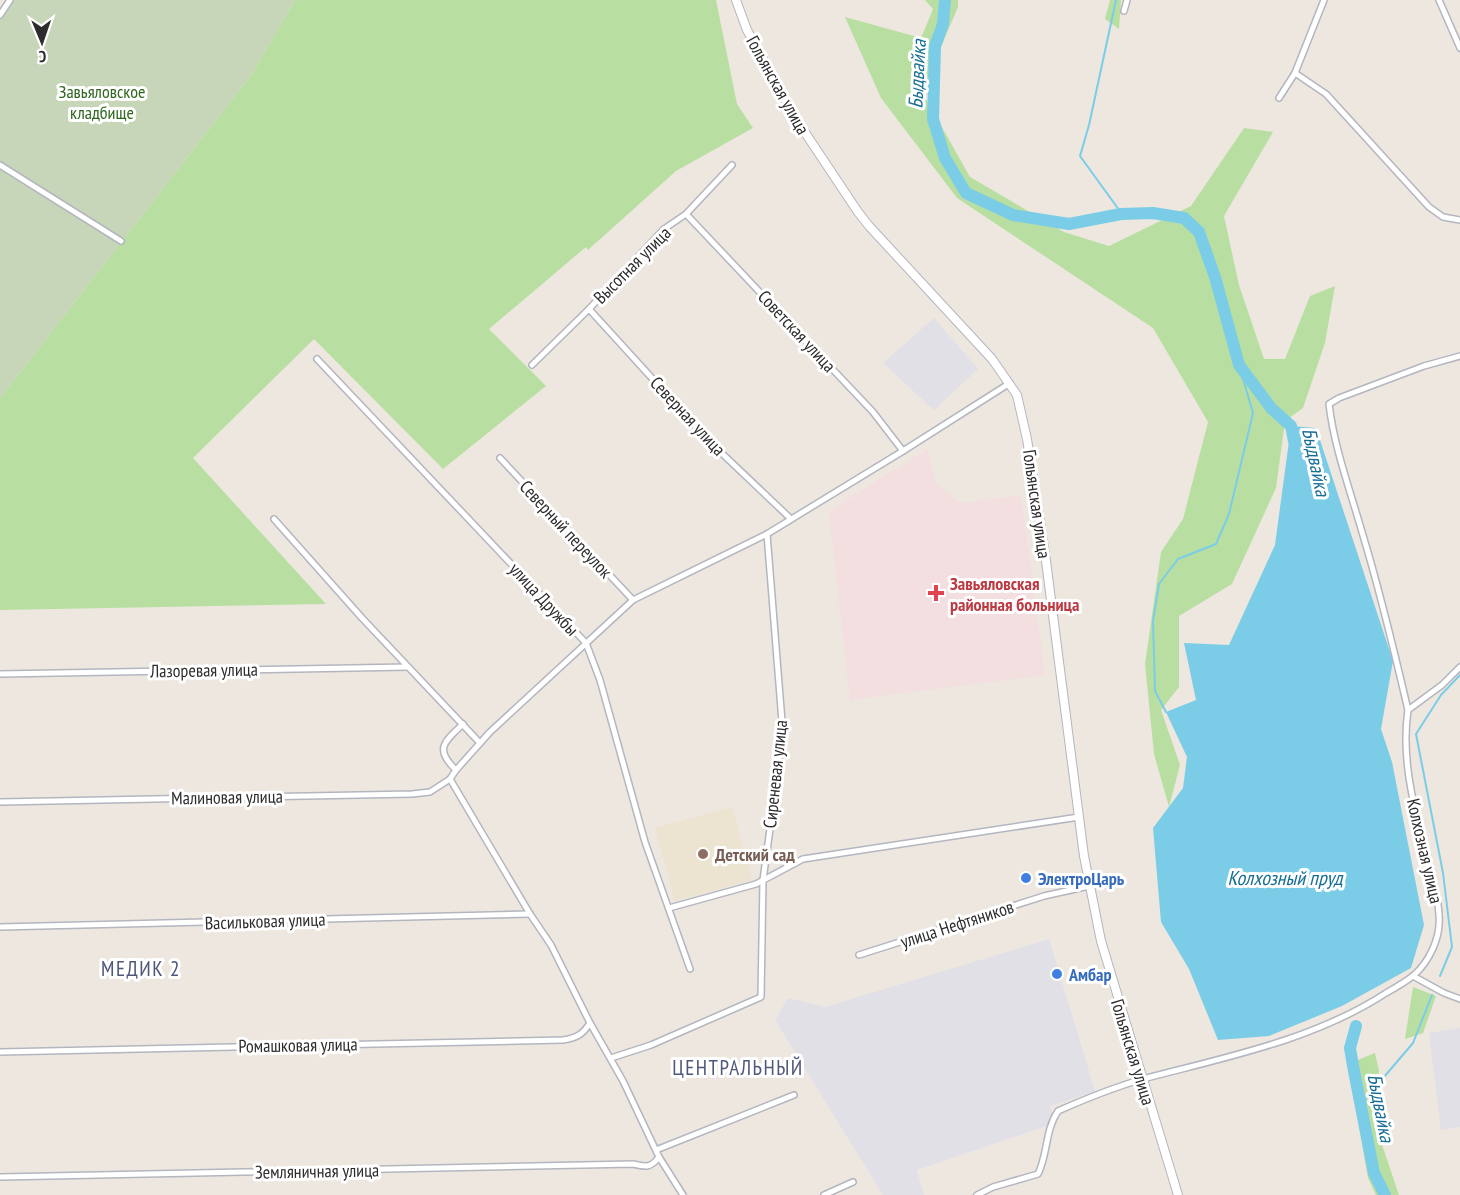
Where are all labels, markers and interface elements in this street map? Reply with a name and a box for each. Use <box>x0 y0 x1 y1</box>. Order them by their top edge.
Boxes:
north arrow <box>12 12 72 72</box>
street label: Гольянская улица <box>741 31 815 139</box>
water label: Быдвайка <box>902 38 932 109</box>
text: С <box>38 47 47 67</box>
park label: Завьяловское кладбище <box>59 80 145 124</box>
street label: Высотная улица <box>588 221 676 309</box>
street label: Советская улица <box>753 285 841 377</box>
street label: Северная улица <box>645 371 731 461</box>
water label: Быдвайка <box>1296 426 1336 499</box>
street label: Гольянская улица <box>1018 448 1056 560</box>
street label: Северный переулок <box>515 475 617 583</box>
street label: улица Дружбы <box>504 558 584 640</box>
place label: Завьяловская районная больница <box>950 572 1079 616</box>
marker: Завьяловская районная больница <box>927 584 945 602</box>
street label: Лазоревая улица <box>149 658 258 682</box>
street label: Сиреневая улица <box>758 719 792 829</box>
street label: Малиновая улица <box>171 785 283 809</box>
street label: Колхозная улица <box>1402 796 1448 906</box>
place label: Детский сад <box>715 843 795 866</box>
marker: Детский сад <box>696 847 710 861</box>
water label: Колхозный пруд <box>1228 865 1344 891</box>
place label: ЭлектроЦарь <box>1038 867 1125 890</box>
marker: ЭлектроЦарь <box>1019 871 1033 885</box>
street label: улица Нефтяников <box>897 895 1017 953</box>
street label: Васильковая улица <box>204 907 326 935</box>
district label: МЕДИК 2 <box>101 955 181 982</box>
place label: Амбар <box>1068 963 1112 986</box>
marker: Амбар <box>1050 967 1064 981</box>
street label: Гольянская улица <box>1106 996 1160 1108</box>
street label: Ромашковая улица <box>238 1032 358 1058</box>
district label: ЦЕНТРАЛЬНЫЙ <box>672 1054 804 1081</box>
water label: Быдвайка <box>1362 1072 1401 1145</box>
street label: Земляничная улица <box>255 1158 379 1184</box>

